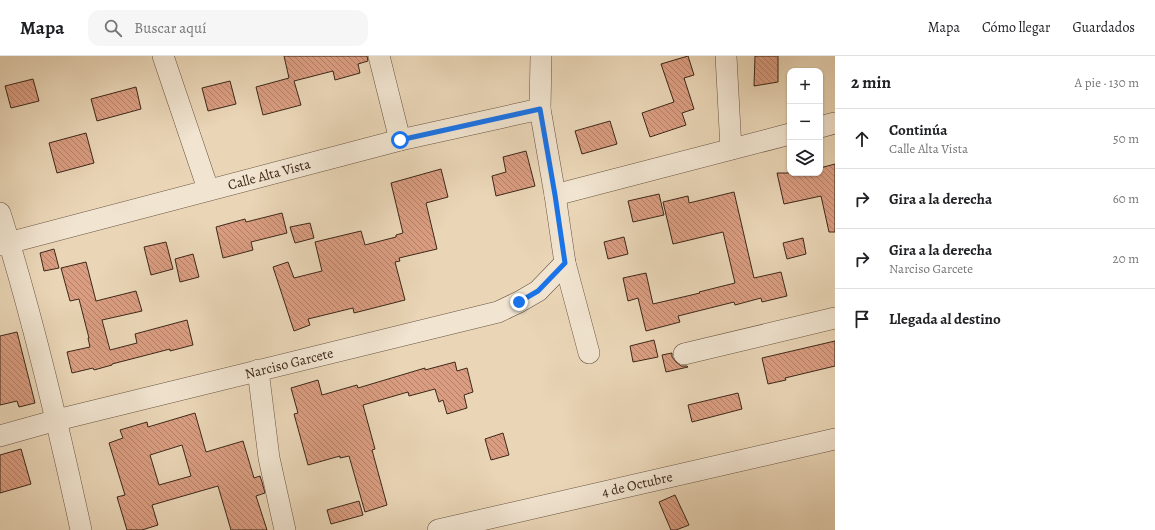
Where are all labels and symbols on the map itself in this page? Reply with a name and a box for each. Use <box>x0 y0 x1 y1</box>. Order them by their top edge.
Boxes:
route start <box>391 131 409 149</box>
street label: Calle Alta Vista <box>226 154 313 195</box>
route end <box>510 293 528 311</box>
street label: Narciso Garcete <box>243 343 335 384</box>
street label: 4 de Octubre <box>600 467 674 502</box>

